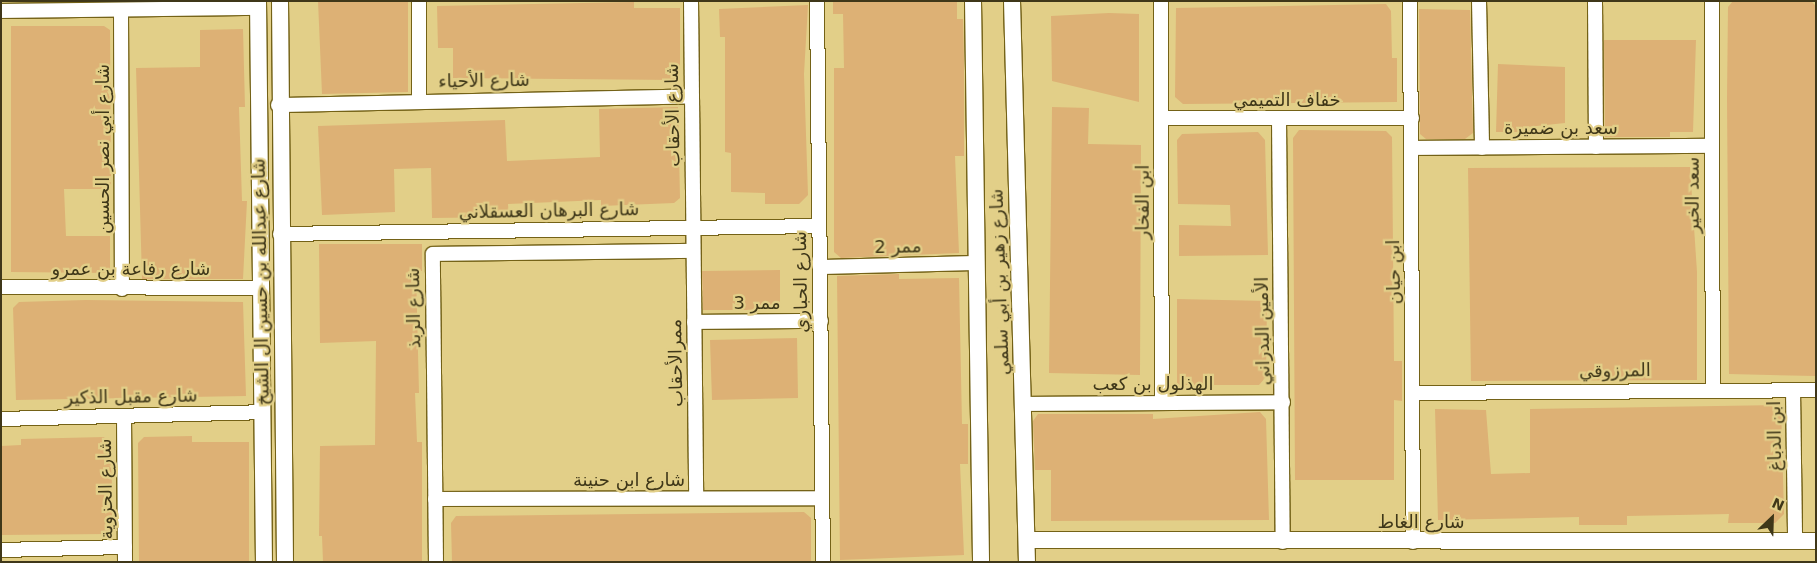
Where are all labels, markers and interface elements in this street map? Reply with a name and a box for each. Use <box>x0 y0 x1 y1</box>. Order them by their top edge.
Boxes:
street label: شارع الأحقاب <box>661 63 685 167</box>
street label: شارع أبي نصر الحسين <box>92 64 114 234</box>
street label: شارع الأحياء <box>438 69 530 93</box>
street label: خفاف التميمي <box>1233 89 1341 111</box>
street label: سعد بن ضميرة <box>1504 117 1618 139</box>
street label: سعد الخير <box>1682 157 1704 233</box>
street label: شارع عبدالله بن حسين ال الشيخ <box>248 158 274 406</box>
street label: ابن الفخار <box>1132 165 1154 239</box>
street label: شارع زهير بن أبي سلمي <box>986 188 1014 376</box>
street label: شارع البرهان العسقلاني <box>459 199 639 223</box>
street label: شارع الحباري <box>789 231 813 333</box>
street label: ممر 2 <box>874 236 922 258</box>
street label: ابن حيان <box>1383 239 1405 305</box>
street label: شارع رفاعة بن عمرو <box>52 258 210 280</box>
street label: شارع الربذ <box>402 268 426 348</box>
street label: الأمين البدراني <box>1251 276 1275 386</box>
street label: ممر 3 <box>733 292 781 314</box>
street label: ممرالأحقاب <box>664 319 688 407</box>
street label: المرزوقي <box>1579 360 1651 382</box>
street label: الهذلول بن كعب <box>1092 373 1214 395</box>
street label: شارع مقبل الذكير <box>64 385 198 409</box>
street label: ابن الدباغ <box>1764 401 1786 471</box>
street label: شارع الحزوية <box>94 438 118 540</box>
street label: شارع ابن حنينة <box>573 469 685 491</box>
north arrow <box>1747 493 1797 543</box>
text: N <box>1769 495 1787 514</box>
street label: شارع الغاط <box>1377 511 1465 533</box>

